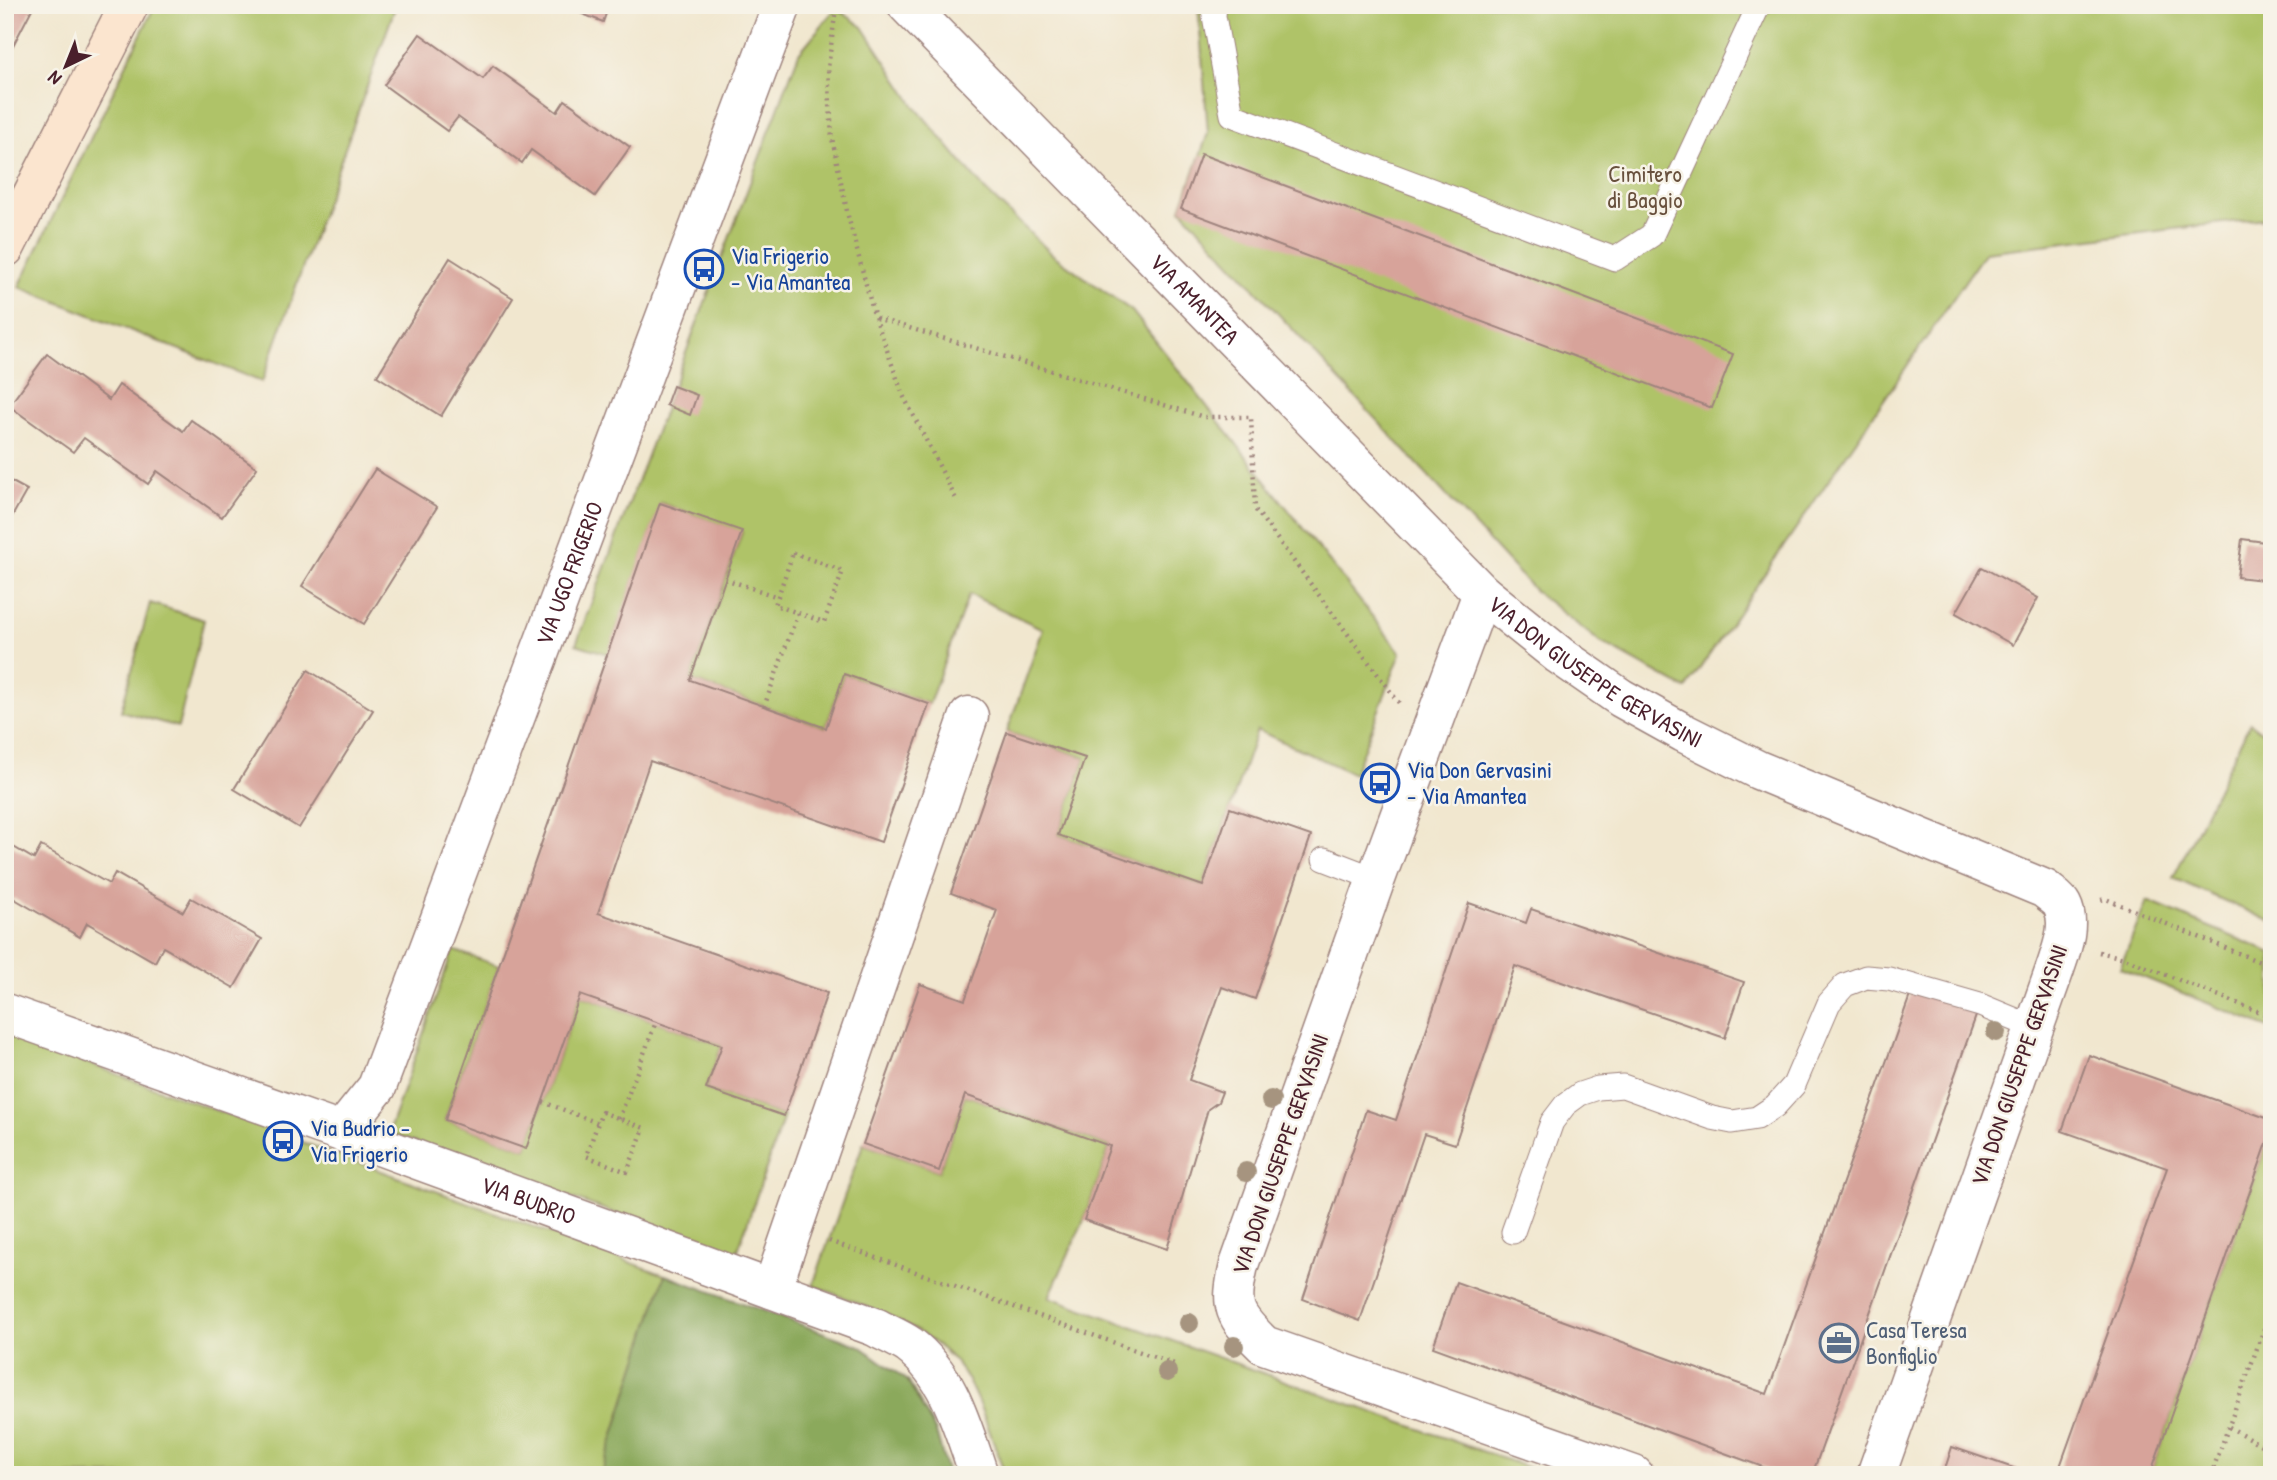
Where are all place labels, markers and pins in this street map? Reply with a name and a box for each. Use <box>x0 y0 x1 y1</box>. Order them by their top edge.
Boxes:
place label: Via Frigerio - Via Amantea <box>731 240 850 297</box>
bus stop icon: Via Frigerio - Via Amantea <box>683 248 725 290</box>
place label: Via Don Gervasini - Via Amantea <box>1407 754 1552 811</box>
bus stop icon: Via Don Gervasini - Via Amantea <box>1359 762 1401 804</box>
place label: Via Budrio - Via Frigerio <box>310 1112 410 1169</box>
bus stop icon: Via Budrio - Via Frigerio <box>262 1120 304 1162</box>
place label: Casa Teresa Bonfiglio <box>1866 1314 1967 1371</box>
office icon: Casa Teresa Bonfiglio <box>1818 1322 1860 1364</box>

